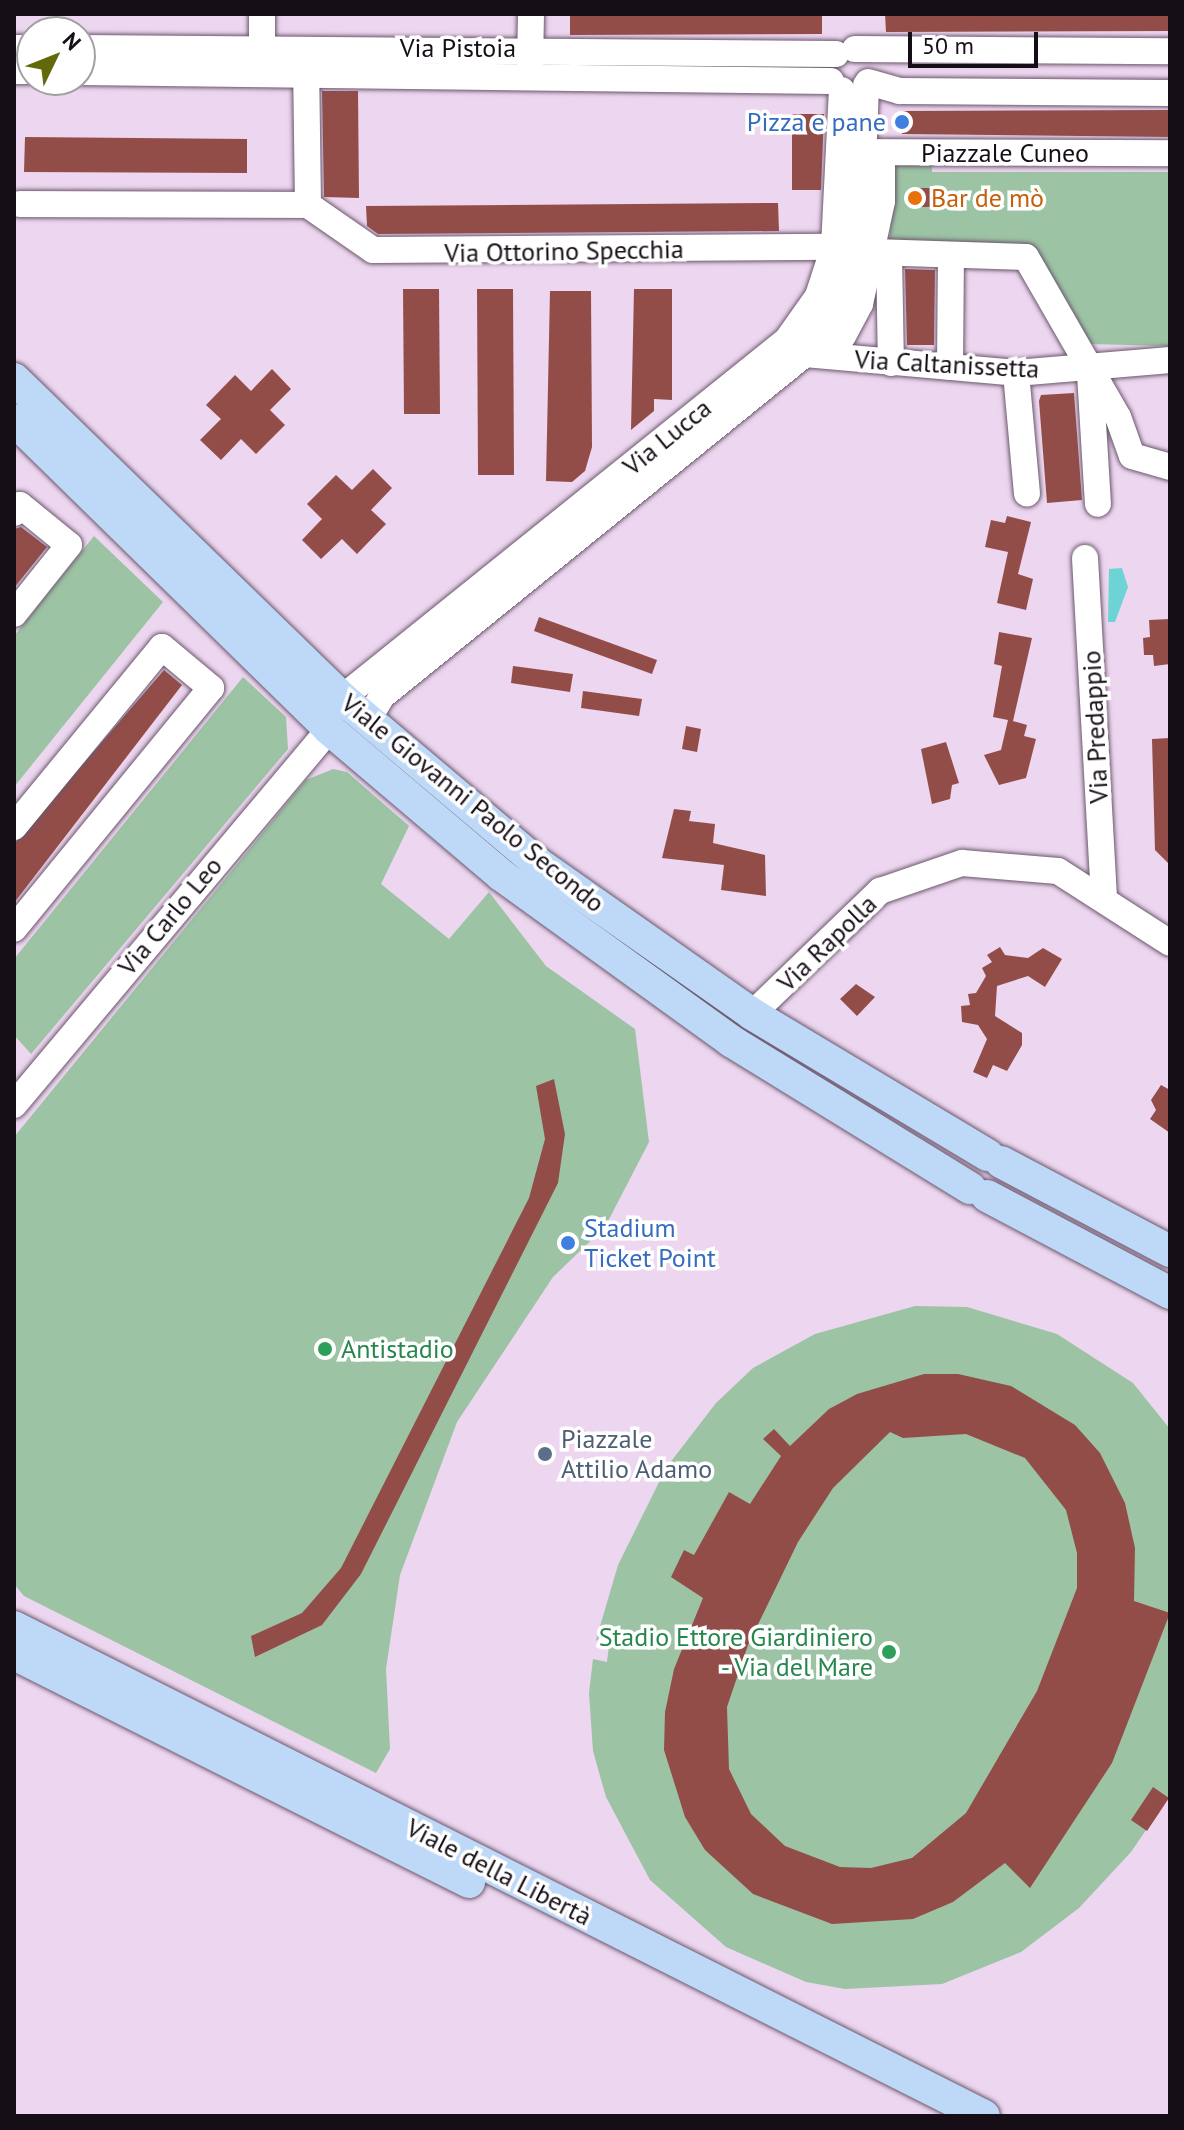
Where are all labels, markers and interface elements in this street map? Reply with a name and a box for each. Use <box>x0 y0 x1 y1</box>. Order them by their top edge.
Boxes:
north arrow <box>16 16 96 96</box>
scale bar <box>912 16 1042 66</box>
text: N <box>57 26 87 56</box>
text: 50 m <box>922 30 974 61</box>
street label: Via Pistoia <box>400 32 516 64</box>
place label: Pizza e pane <box>747 106 886 138</box>
marker: Pizza e pane <box>893 113 911 131</box>
street label: Piazzale Cuneo <box>921 137 1089 169</box>
place label: Bar de mò <box>931 182 1044 214</box>
marker: Bar de mò <box>906 189 924 207</box>
street label: Via Ottorino Specchia <box>444 233 684 269</box>
street label: Via Caltanissetta <box>854 344 1040 384</box>
street label: Via Lucca <box>617 392 717 482</box>
street label: Via Predappio <box>1075 650 1115 804</box>
street label: Viale Giovanni Paolo Secondo <box>335 687 611 919</box>
street label: Via Carlo Leo <box>111 850 229 982</box>
street label: Via Rapolla <box>771 888 883 998</box>
place label: Stadium Ticket Point <box>584 1212 716 1274</box>
marker: Stadium Ticket Point <box>559 1234 577 1252</box>
place label: Antistadio <box>341 1333 454 1365</box>
marker: Antistadio <box>316 1340 334 1358</box>
place label: Piazzale Attilio Adamo <box>561 1423 713 1484</box>
marker: Piazzale Attilio Adamo <box>536 1445 554 1463</box>
place label: Stadio Ettore Giardiniero - Via del Mare <box>599 1621 873 1682</box>
marker: Stadio Ettore Giardiniero - Via del Mare <box>880 1643 898 1661</box>
street label: Viale della Libertà <box>401 1812 597 1932</box>

